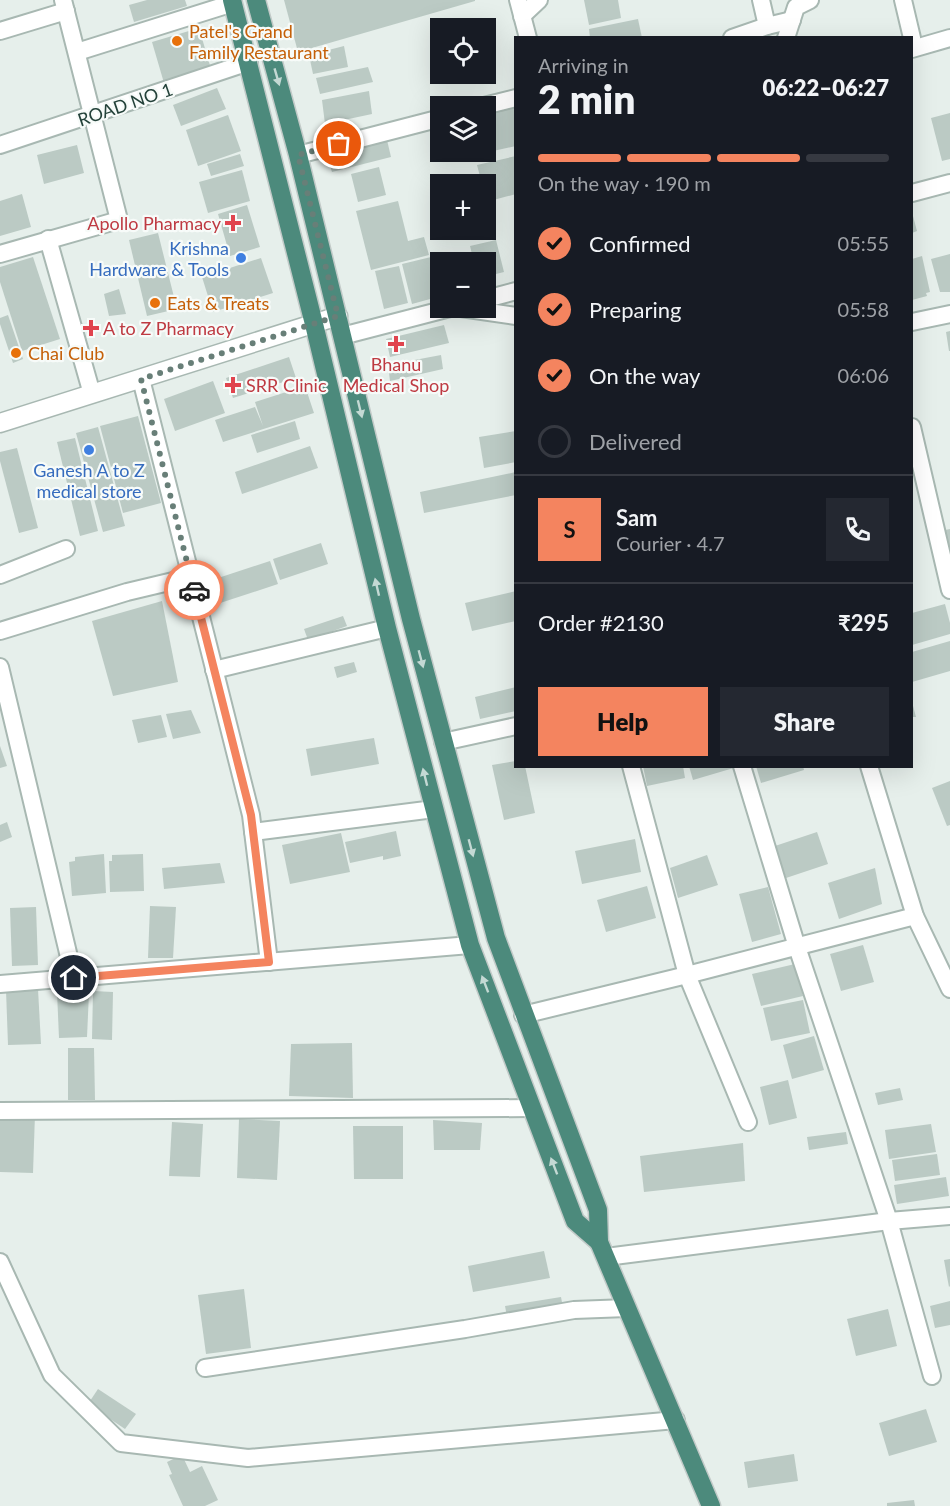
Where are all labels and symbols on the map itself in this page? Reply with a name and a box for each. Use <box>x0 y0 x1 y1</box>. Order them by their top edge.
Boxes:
place label: Patel's Grand Family Restaurant <box>189 20 329 63</box>
marker: Patel's Grand Family Restaurant <box>170 34 184 48</box>
one-way arrow <box>272 68 282 86</box>
street label: ROAD NO 1 <box>75 77 175 131</box>
pin <box>313 118 364 169</box>
place label: Apollo Pharmacy <box>87 212 222 234</box>
marker: Apollo Pharmacy <box>226 216 240 230</box>
place label: Krishna Hardware & Tools <box>89 237 229 280</box>
marker: Krishna Hardware & Tools <box>234 251 248 265</box>
place label: Eats & Treats <box>167 292 269 314</box>
marker: Eats & Treats <box>148 296 162 310</box>
place label: A to Z Pharmacy <box>103 317 235 339</box>
marker: A to Z Pharmacy <box>84 321 98 335</box>
marker: Bhanu Medical Shop <box>389 337 403 351</box>
place label: Chai Club <box>28 342 104 364</box>
marker: Chai Club <box>9 346 23 360</box>
place label: Bhanu Medical Shop <box>343 353 449 396</box>
place label: SRR Clinic <box>246 374 327 396</box>
marker: SRR Clinic <box>224 376 242 394</box>
one-way arrow <box>355 399 365 418</box>
marker: Ganesh A to Z medical store <box>82 443 96 457</box>
place label: Ganesh A to Z medical store <box>33 459 145 502</box>
courier <box>164 560 224 620</box>
one-way arrow <box>372 578 382 597</box>
one-way arrow <box>417 650 427 668</box>
one-way arrow <box>420 767 430 786</box>
one-way arrow <box>467 838 477 857</box>
pin <box>48 952 99 1003</box>
one-way arrow <box>479 975 489 993</box>
one-way arrow <box>549 1157 558 1175</box>

